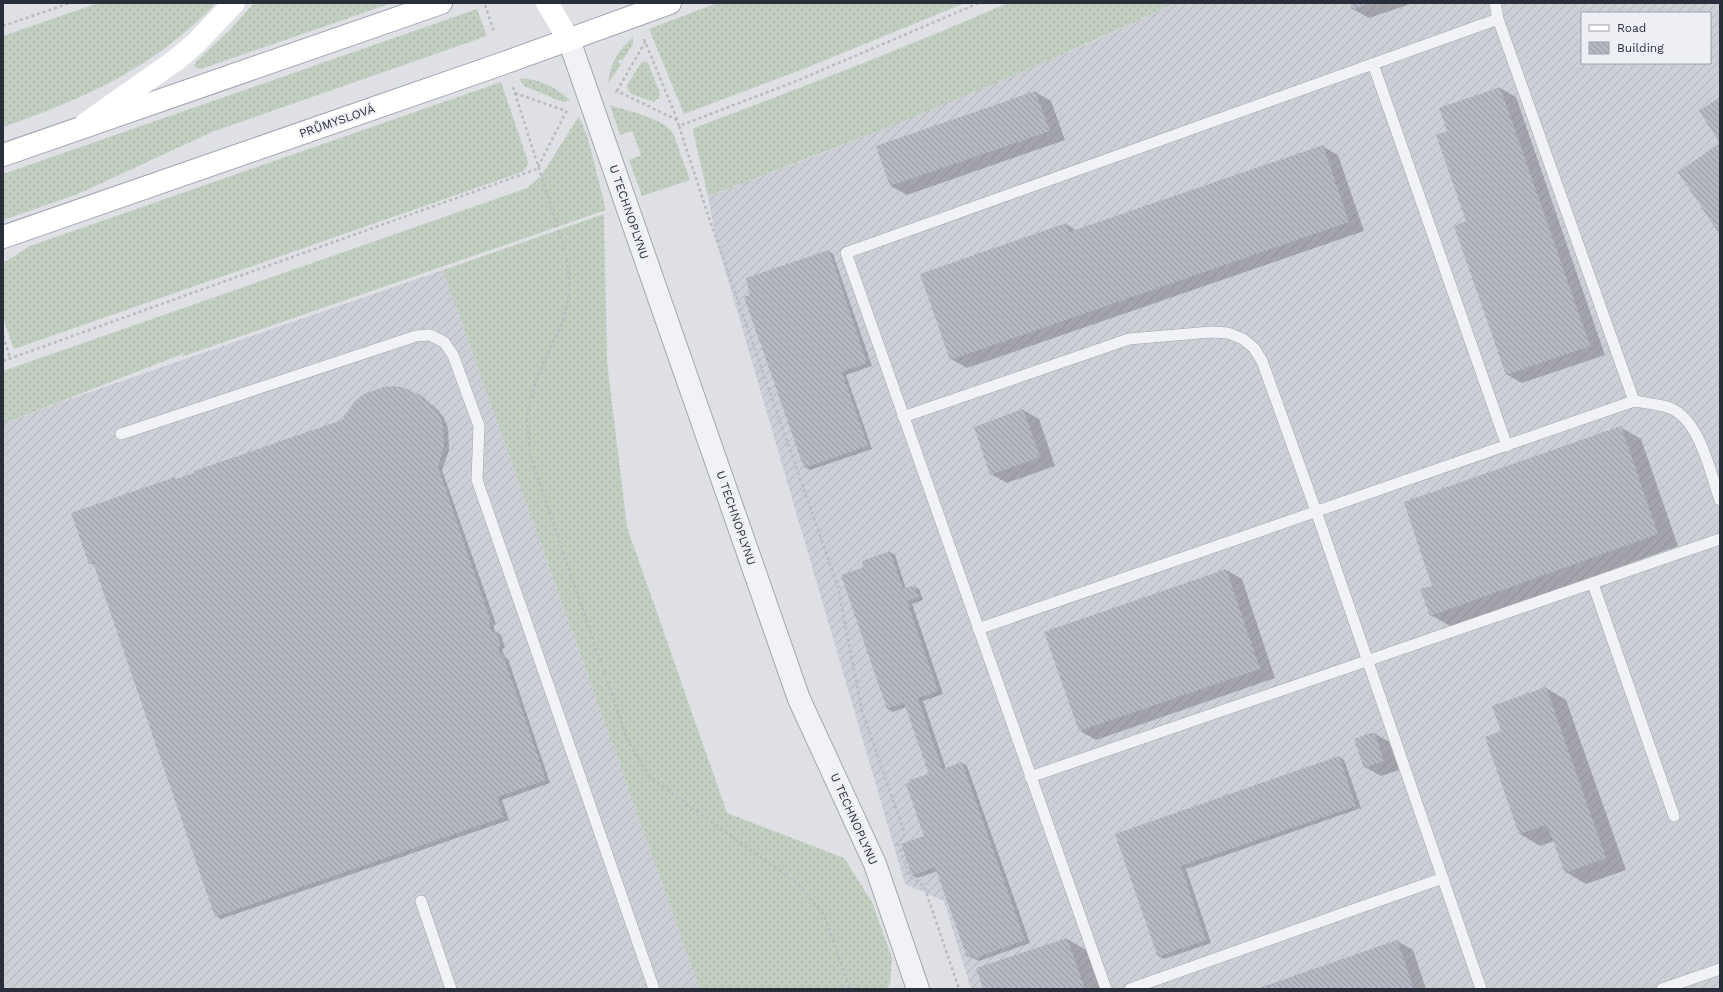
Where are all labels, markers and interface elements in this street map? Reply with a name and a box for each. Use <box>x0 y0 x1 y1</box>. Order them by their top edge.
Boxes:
legend <box>1581 12 1711 64</box>
text: Road <box>1617 21 1646 35</box>
text: Building <box>1617 41 1664 55</box>
street label: PRŮMYSLOVÁ <box>297 101 377 140</box>
street label: U TECHNOPLYNU <box>606 163 652 261</box>
street label: U TECHNOPLYNU <box>713 469 759 567</box>
street label: U TECHNOPLYNU <box>828 771 880 867</box>

